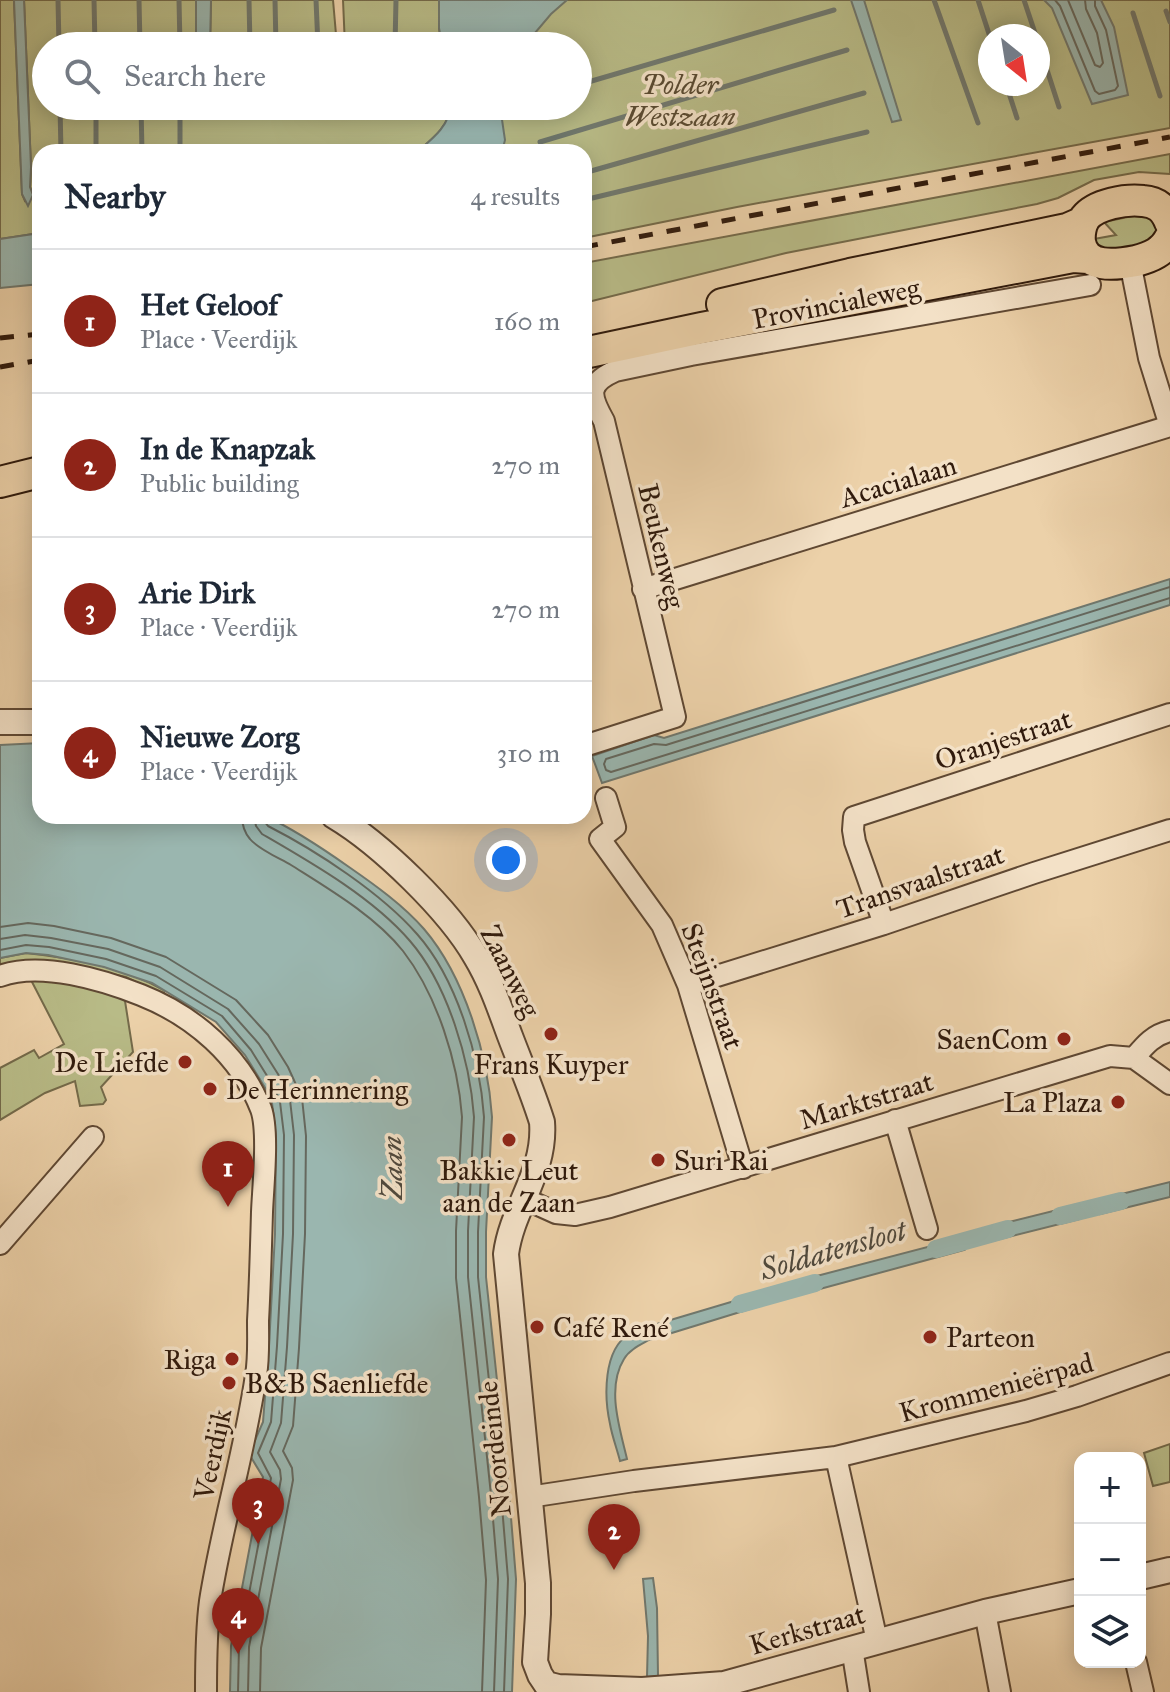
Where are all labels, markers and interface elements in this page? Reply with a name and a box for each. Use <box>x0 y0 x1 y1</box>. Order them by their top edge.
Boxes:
north arrow <box>978 24 1050 96</box>
search box <box>32 32 592 120</box>
icon: search <box>60 54 104 98</box>
text: Search here <box>124 58 266 94</box>
park label: Polder Westzaan <box>625 67 736 134</box>
text: Nearby <box>64 176 166 217</box>
text: 4 results <box>471 180 560 212</box>
street label: Provincialeweg <box>749 270 924 337</box>
text: Het Geloof <box>140 287 278 323</box>
text: 1 <box>85 305 95 337</box>
text: 160 m <box>494 305 560 337</box>
text: Place · Veerdijk <box>140 323 298 355</box>
text: In de Knapzak <box>140 431 315 467</box>
street label: Acacialaan <box>835 447 961 516</box>
text: 2 <box>84 449 96 481</box>
text: 270 m <box>491 449 560 481</box>
text: Public building <box>140 467 299 499</box>
street label: Beukenweg <box>630 480 693 613</box>
text: Arie Dirk <box>140 575 255 611</box>
text: 3 <box>85 593 95 625</box>
text: 270 m <box>491 593 560 625</box>
text: Place · Veerdijk <box>140 611 298 643</box>
street label: Oranjestraat <box>930 701 1076 778</box>
text: Nieuwe Zorg <box>140 719 299 755</box>
text: 4 <box>83 737 97 769</box>
text: 310 m <box>497 737 560 769</box>
text: Place · Veerdijk <box>140 755 298 787</box>
street label: Transvaalstraat <box>832 836 1009 927</box>
your location <box>486 840 526 880</box>
street label: Steijnstraat <box>674 918 751 1054</box>
street label: Zaanweg <box>473 919 549 1024</box>
place label: SaenCom <box>936 1022 1048 1057</box>
marker: Frans Kuyper <box>542 1025 560 1043</box>
marker: SaenCom <box>1055 1030 1073 1048</box>
place label: De Liefde <box>54 1045 169 1080</box>
place label: Frans Kuyper <box>474 1047 629 1082</box>
marker: De Liefde <box>176 1053 194 1071</box>
street label: Marktstraat <box>795 1064 937 1137</box>
place label: De Herinnering <box>226 1072 409 1107</box>
marker: De Herinnering <box>201 1080 219 1098</box>
place label: La Plaza <box>1003 1085 1102 1120</box>
marker: La Plaza <box>1109 1093 1127 1111</box>
marker: Bakkie Leut aan de Zaan <box>500 1131 518 1149</box>
water label: Zaan <box>374 1136 410 1201</box>
pin: 1 <box>202 1141 254 1207</box>
place label: Suri Rai <box>674 1143 769 1178</box>
marker: Suri Rai <box>649 1151 667 1169</box>
place label: Bakkie Leut aan de Zaan <box>440 1153 578 1220</box>
water label: Soldatensloot <box>755 1211 912 1288</box>
place label: Café René <box>553 1310 669 1345</box>
marker: Café René <box>528 1318 546 1336</box>
place label: Parteon <box>946 1320 1035 1355</box>
marker: Parteon <box>921 1328 939 1346</box>
place label: Riga <box>164 1342 216 1377</box>
street label: Krommenieërpad <box>895 1345 1097 1430</box>
marker: Riga <box>223 1350 241 1368</box>
place label: B&B Saenliefde <box>245 1366 428 1401</box>
marker: B&B Saenliefde <box>220 1374 238 1392</box>
street label: Noordeinde <box>470 1379 519 1519</box>
street label: Veerdijk <box>186 1405 239 1504</box>
map controls <box>1074 1452 1146 1668</box>
button: + <box>1074 1452 1146 1524</box>
pin: 3 <box>232 1478 284 1544</box>
pin: 2 <box>588 1504 640 1570</box>
button: − <box>1074 1524 1146 1596</box>
pin: 4 <box>212 1588 264 1654</box>
street label: Kerkstraat <box>745 1596 869 1663</box>
button: layers <box>1074 1596 1146 1668</box>

